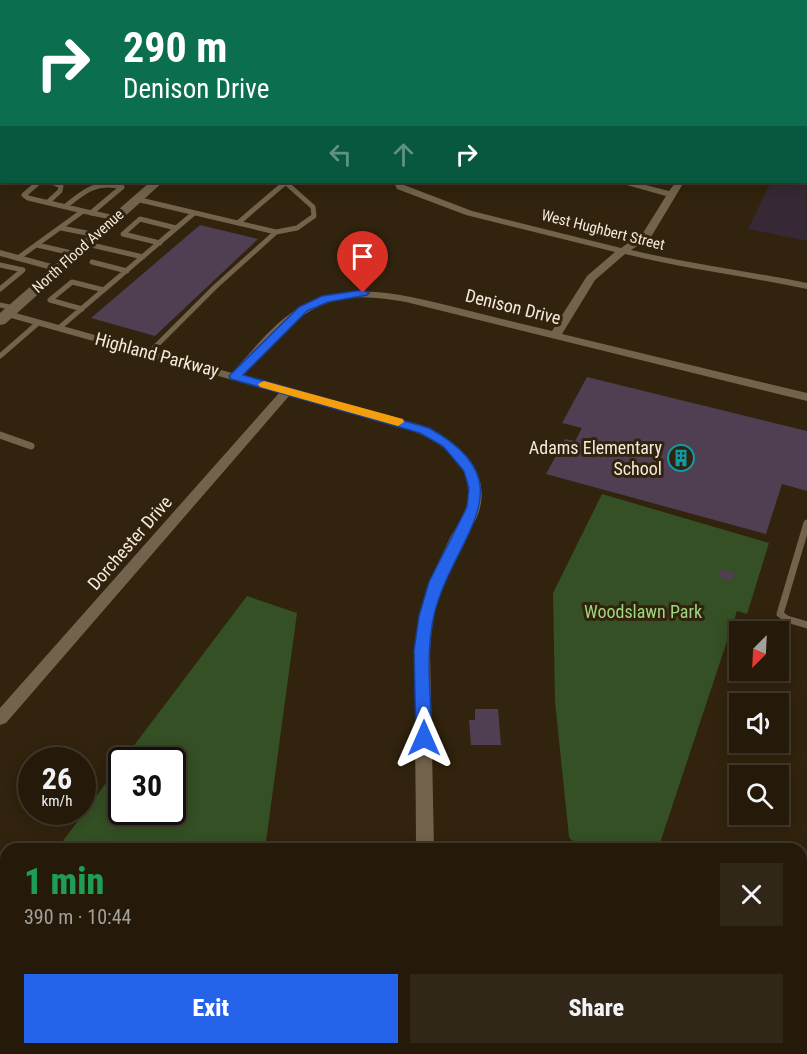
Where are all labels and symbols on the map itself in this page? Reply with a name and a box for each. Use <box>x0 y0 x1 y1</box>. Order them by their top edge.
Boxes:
street label: North Flood Avenue <box>29 205 127 297</box>
street label: West Hughbert Street <box>539 206 667 254</box>
pin <box>337 231 388 293</box>
street label: Denison Drive <box>463 285 563 329</box>
street label: Highland Parkway <box>93 328 222 381</box>
place label: Adams Elementary School <box>529 437 662 479</box>
building icon: Adams Elementary School <box>666 443 696 473</box>
street label: Dorchester Drive <box>83 491 176 594</box>
park label: Woodslawn Park <box>584 601 702 622</box>
north arrow <box>729 621 789 681</box>
position arrow <box>392 706 456 770</box>
speed limit sign: 30 <box>108 747 186 825</box>

